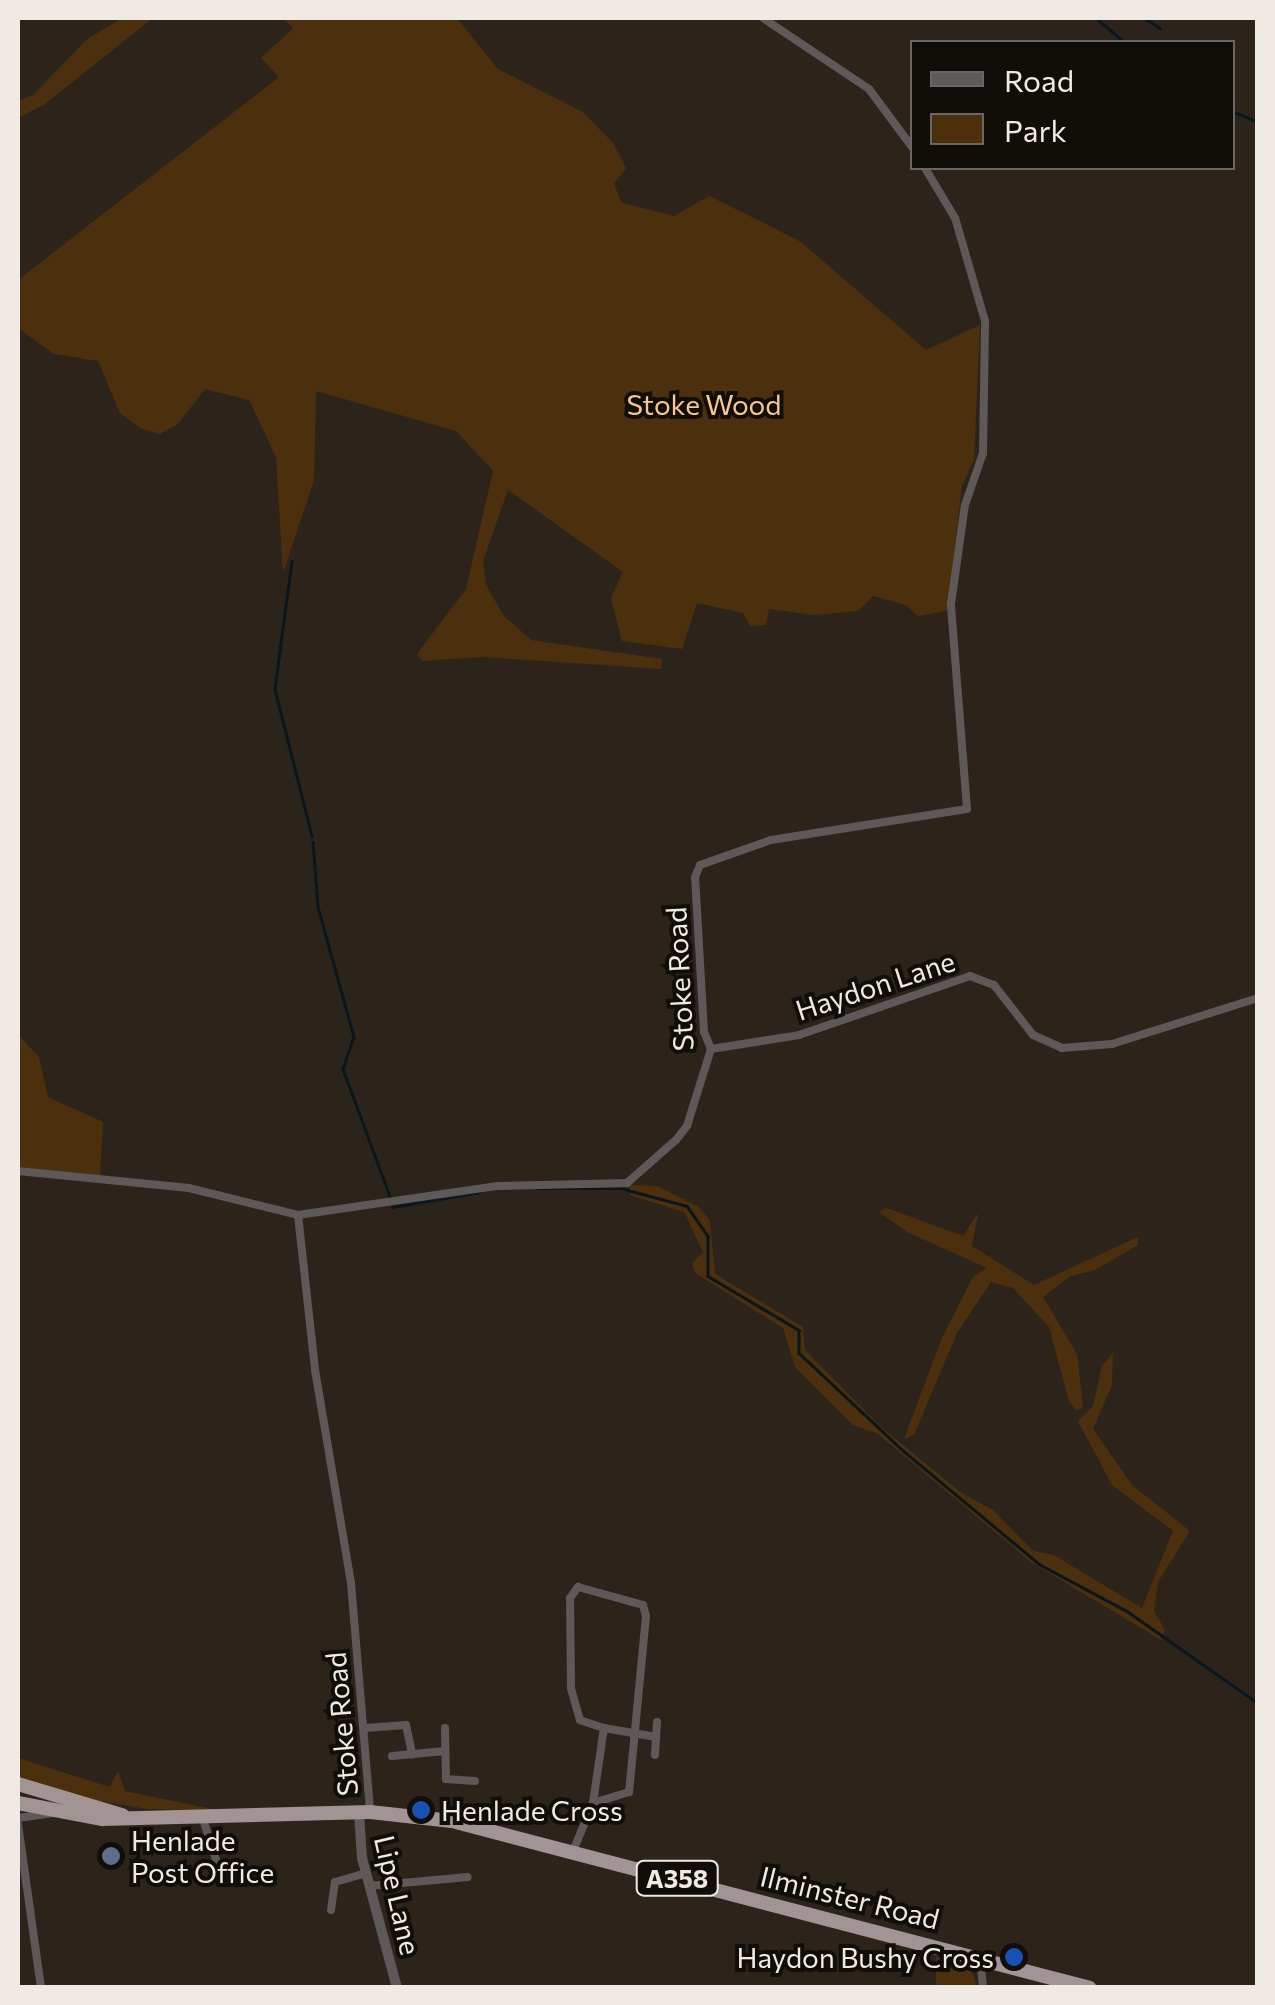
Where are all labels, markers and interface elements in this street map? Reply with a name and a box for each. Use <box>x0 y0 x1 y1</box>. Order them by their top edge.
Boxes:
legend <box>910 40 1235 170</box>
text: Road <box>1004 61 1074 98</box>
text: Park <box>1004 111 1067 148</box>
park label: Stoke Wood <box>626 387 782 421</box>
street label: Stoke Road <box>658 906 700 1052</box>
street label: Haydon Lane <box>791 943 959 1027</box>
street label: Stoke Road <box>318 1651 364 1797</box>
place label: Henlade Cross <box>441 1793 623 1827</box>
marker: Henlade Cross <box>410 1799 432 1821</box>
place label: Henlade Post Office <box>131 1823 274 1889</box>
street label: Lipe Lane <box>368 1832 428 1958</box>
marker: Henlade Post Office <box>100 1845 122 1867</box>
road number: A358 <box>634 1858 720 1898</box>
street label: Ilminster Road <box>757 1859 943 1935</box>
place label: Haydon Bushy Cross <box>736 1940 994 1974</box>
marker: Haydon Bushy Cross <box>1003 1946 1025 1968</box>

